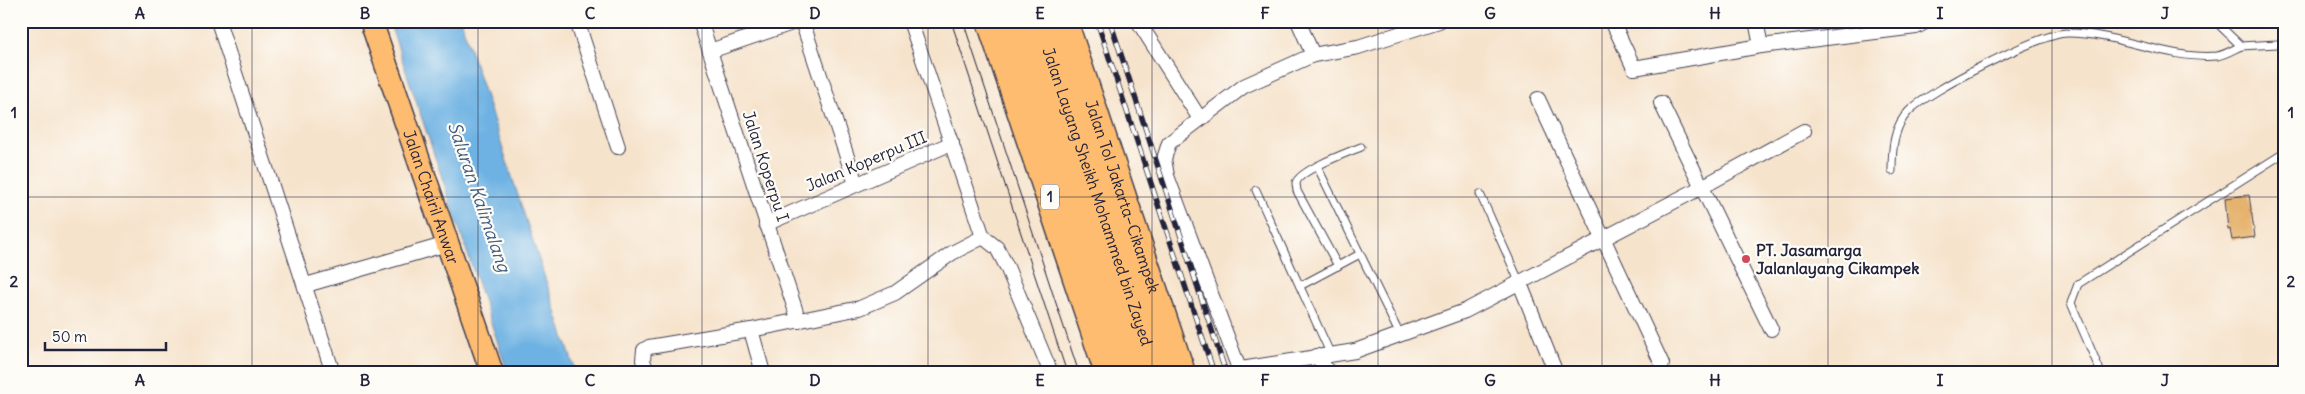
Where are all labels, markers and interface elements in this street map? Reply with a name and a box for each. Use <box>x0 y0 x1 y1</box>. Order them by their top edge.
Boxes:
text: A <box>135 3 145 23</box>
text: B <box>360 3 371 23</box>
text: C <box>585 3 596 23</box>
text: D <box>809 3 821 23</box>
text: E <box>1035 3 1045 23</box>
text: F <box>1260 3 1270 23</box>
text: G <box>1484 3 1496 23</box>
text: H <box>1709 3 1721 23</box>
text: I <box>1937 3 1944 23</box>
text: J <box>2161 3 2170 23</box>
street label: Jalan Layang Sheikh Mohammed bin Zayed <box>1039 45 1157 348</box>
street label: Jalan Tol Jakarta–Cikampek <box>1081 97 1164 296</box>
text: 1 <box>11 102 17 122</box>
text: 1 <box>2288 102 2294 122</box>
street label: Jalan Koperpu I <box>739 108 793 224</box>
water label: Saluran Kalimalang <box>443 119 517 277</box>
street label: Jalan Chairil Anwar <box>399 127 464 267</box>
street label: Jalan Koperpu III <box>803 127 929 195</box>
road number: 1 <box>1041 184 1059 210</box>
place label: PT. Jasamarga Jalanlayang Cikampek <box>1756 240 1919 279</box>
marker: PT. Jasamarga Jalanlayang Cikampek <box>1740 253 1752 265</box>
text: 2 <box>10 271 19 291</box>
text: 2 <box>2287 271 2296 291</box>
scale bar <box>45 319 166 351</box>
text: 50 m <box>52 327 87 346</box>
text: A <box>135 370 145 390</box>
text: B <box>360 370 371 390</box>
text: C <box>585 370 596 390</box>
text: D <box>809 370 821 390</box>
text: E <box>1035 370 1045 390</box>
text: F <box>1260 370 1270 390</box>
text: G <box>1484 370 1496 390</box>
text: H <box>1709 370 1721 390</box>
text: I <box>1937 370 1944 390</box>
text: J <box>2161 370 2170 390</box>

